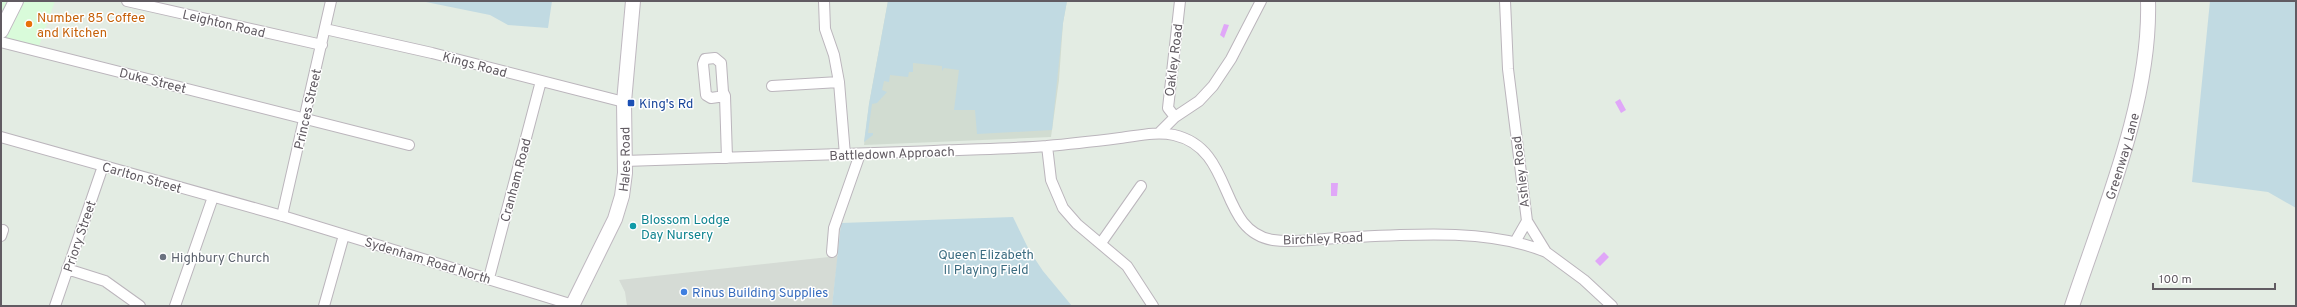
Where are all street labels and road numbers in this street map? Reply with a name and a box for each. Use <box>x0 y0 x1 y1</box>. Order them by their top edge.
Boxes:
street label: Leighton Road <box>181 8 266 42</box>
street label: Oakley Road <box>1163 23 1187 98</box>
street label: Kings Road <box>441 50 508 82</box>
street label: Duke Street <box>117 66 188 98</box>
street label: Princes Street <box>292 67 326 151</box>
street label: Greenway Lane <box>2103 111 2144 202</box>
street label: Hales Road <box>617 127 635 193</box>
street label: Ashley Road <box>1510 135 1534 209</box>
street label: Cranham Road <box>498 137 536 224</box>
street label: Battledown Approach <box>829 145 955 165</box>
street label: Carlton Street <box>100 160 183 198</box>
street label: Priory Street <box>61 199 101 275</box>
street label: Birchley Road <box>1283 231 1364 249</box>
street label: Sydenham Road North <box>362 235 493 289</box>

